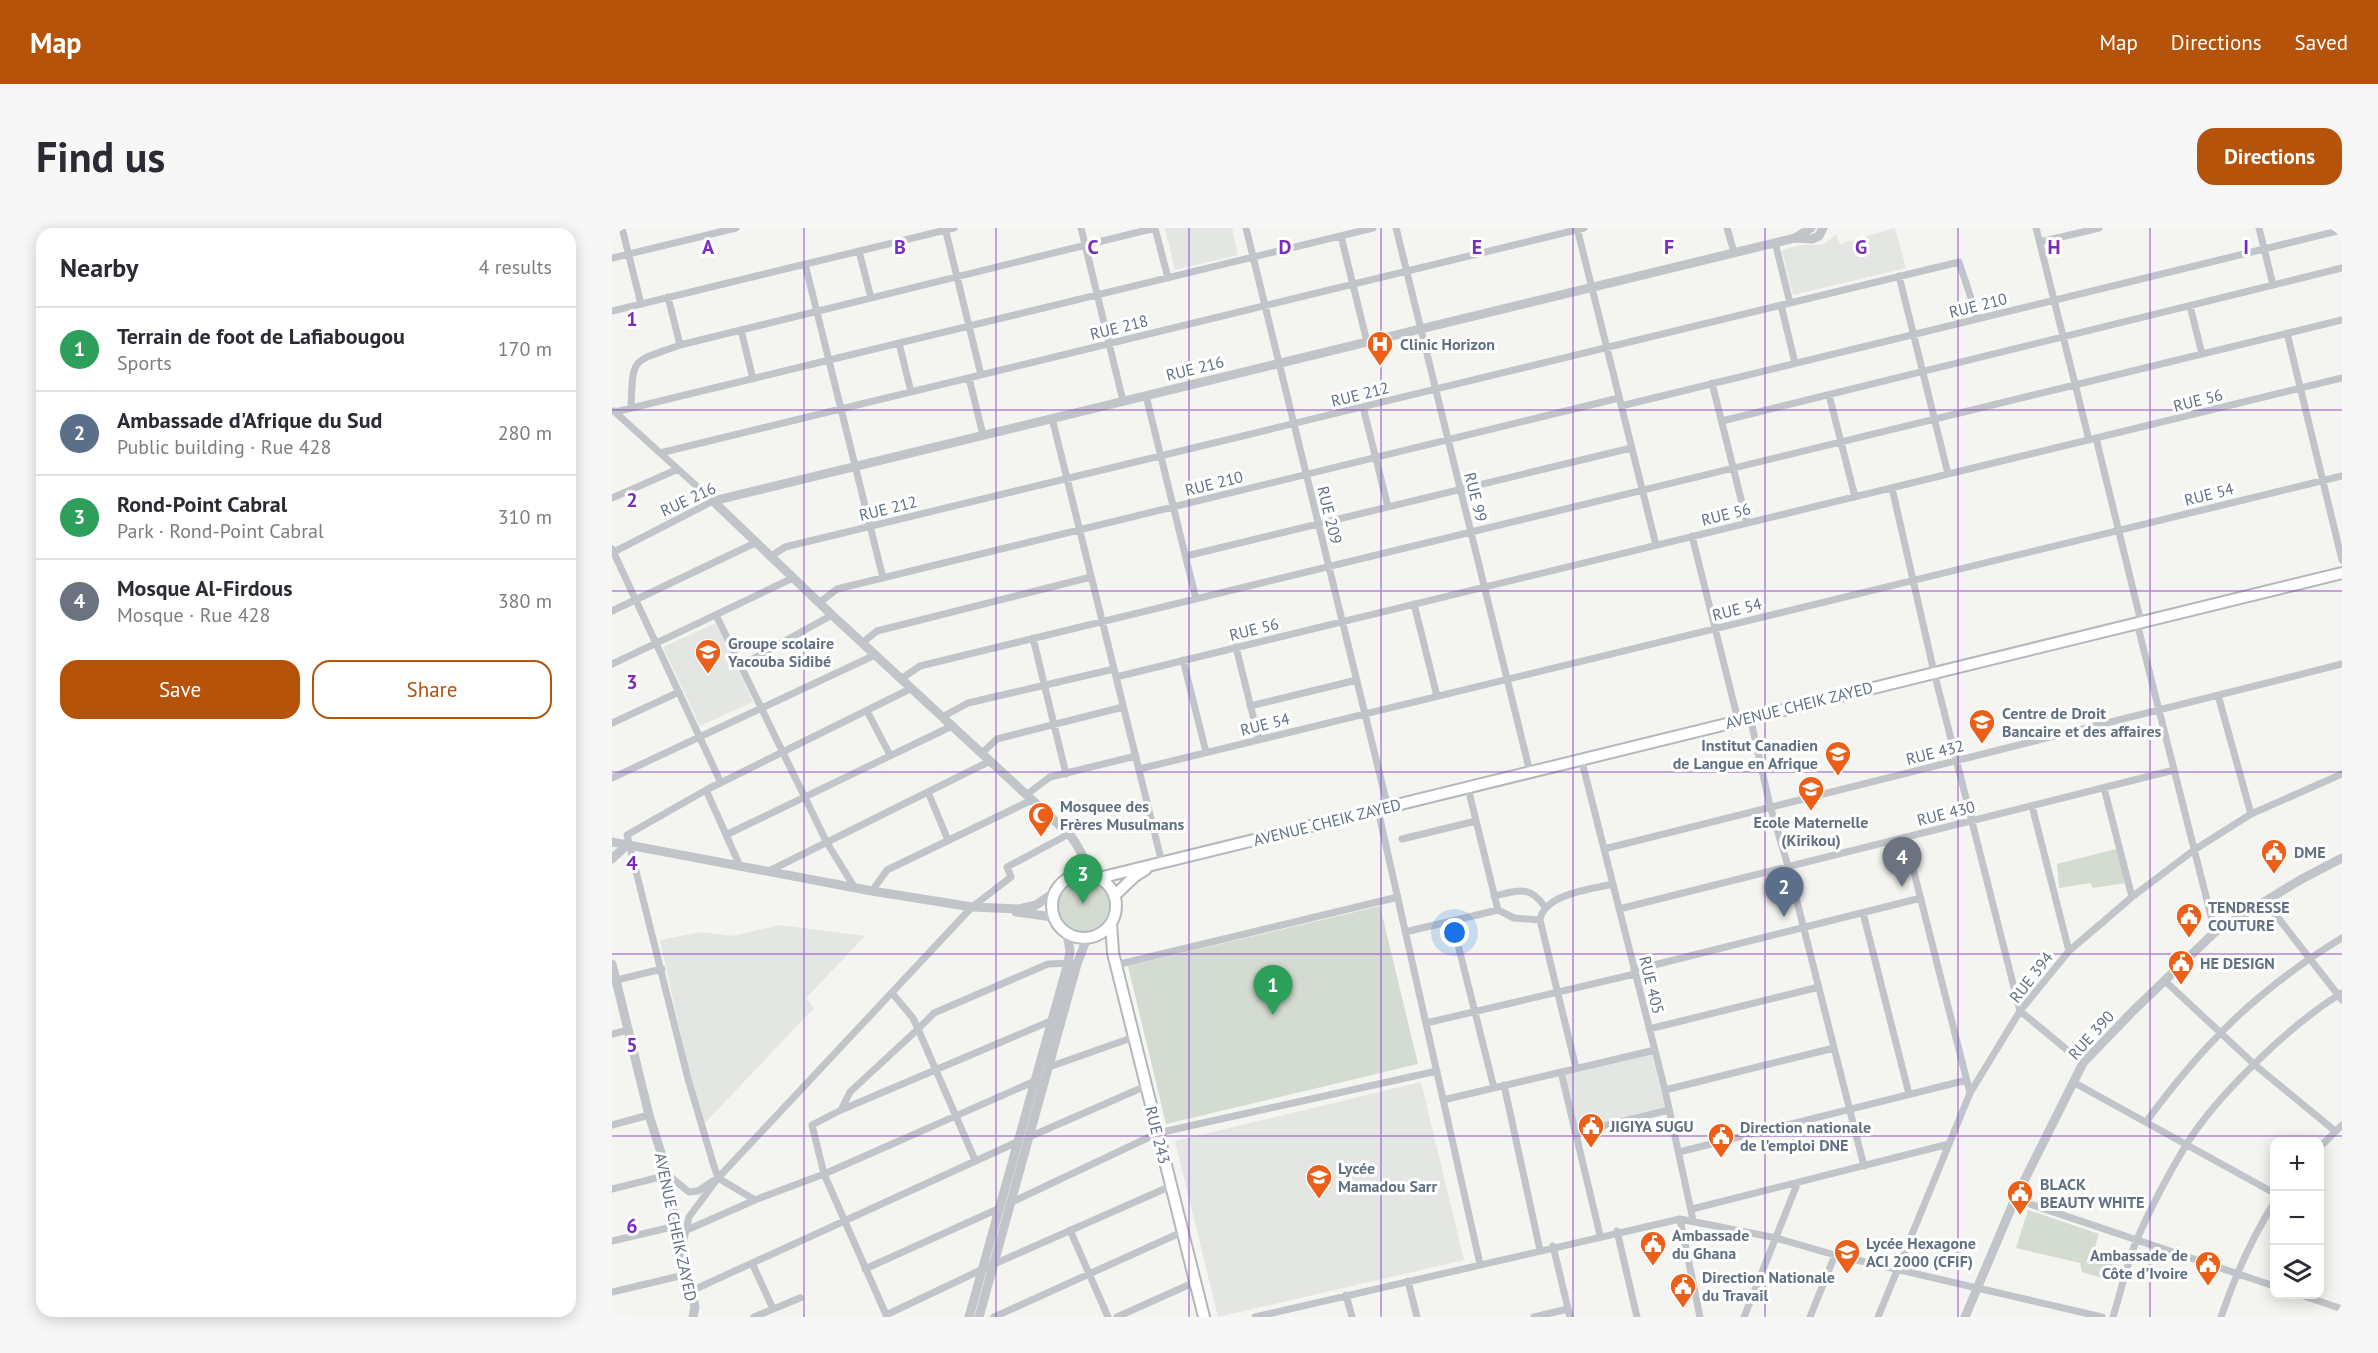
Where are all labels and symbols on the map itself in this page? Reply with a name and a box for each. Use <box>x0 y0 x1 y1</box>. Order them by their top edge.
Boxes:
text: A <box>702 234 715 260</box>
text: B <box>894 234 906 260</box>
text: C <box>1087 234 1099 260</box>
text: D <box>1279 234 1292 260</box>
text: E <box>1472 234 1482 260</box>
text: F <box>1664 234 1674 260</box>
text: G <box>1855 234 1867 260</box>
text: H <box>2047 234 2061 260</box>
text: I <box>2243 234 2249 260</box>
street label: RUE 210 <box>1947 288 2009 322</box>
text: 1 <box>626 306 638 332</box>
street label: RUE 218 <box>1088 310 1150 344</box>
hospital icon: Clinic Horizon <box>1365 329 1395 367</box>
place label: Clinic Horizon <box>1400 334 1495 354</box>
street label: RUE 216 <box>1164 351 1226 385</box>
street label: RUE 212 <box>1329 377 1391 411</box>
street label: RUE 56 <box>2171 384 2225 416</box>
street label: RUE 210 <box>1183 466 1245 500</box>
street label: RUE 99 <box>1460 470 1492 524</box>
street label: RUE 216 <box>657 477 719 521</box>
street label: RUE 54 <box>2182 478 2236 510</box>
street label: RUE 209 <box>1313 484 1347 546</box>
text: 2 <box>626 487 638 513</box>
street label: RUE 212 <box>857 491 919 525</box>
street label: RUE 56 <box>1699 498 1753 530</box>
street label: RUE 54 <box>1710 593 1764 625</box>
street label: RUE 56 <box>1227 613 1281 645</box>
place label: Groupe scolaire Yacouba Sidibé <box>727 633 834 671</box>
school or university icon: Groupe scolaire Yacouba Sidibé <box>693 637 723 675</box>
text: 3 <box>626 669 638 695</box>
street label: AVENUE CHEIK ZAYED <box>1723 677 1875 733</box>
place label: Centre de Droit Bancaire et des affaires <box>2002 703 2162 741</box>
school or university icon: Centre de Droit Bancaire et des affaires <box>1967 707 1997 745</box>
street label: RUE 54 <box>1238 708 1292 740</box>
place label: Institut Canadien de Langue en Afrique <box>1673 735 1818 773</box>
street label: RUE 432 <box>1904 735 1966 769</box>
school or university icon: Institut Canadien de Langue en Afrique <box>1823 739 1853 777</box>
school or university icon: Ecole Maternelle (Kirikou) <box>1796 774 1826 812</box>
street label: AVENUE CHEIK ZAYED <box>1251 794 1403 850</box>
place label: Mosquee des Frères Musulmans <box>1060 796 1184 834</box>
street label: RUE 430 <box>1915 796 1977 830</box>
mosque icon: Mosquee des Frères Musulmans <box>1026 800 1056 838</box>
place label: Ecole Maternelle (Kirikou) <box>1754 812 1868 850</box>
public building icon: DME <box>2259 837 2289 875</box>
pin: 4 <box>1882 838 1922 887</box>
place label: DME <box>2294 842 2326 862</box>
text: 4 <box>626 850 638 876</box>
pin: 3 <box>1064 854 1102 904</box>
pin: 2 <box>1764 868 1804 917</box>
place label: TENDRESSE COUTURE <box>2208 897 2290 935</box>
public building icon: TENDRESSE COUTURE <box>2174 901 2204 939</box>
your location <box>1440 918 1469 947</box>
street label: RUE 394 <box>2005 947 2057 1006</box>
public building icon: HE DESIGN <box>2166 948 2196 986</box>
place label: HE DESIGN <box>2200 953 2275 973</box>
street label: RUE 405 <box>1635 954 1669 1016</box>
pin: 1 <box>1254 966 1292 1015</box>
street label: RUE 390 <box>2064 1006 2118 1064</box>
text: 5 <box>626 1032 638 1058</box>
street label: RUE 243 <box>1141 1104 1175 1166</box>
public building icon: JIGIYA SUGU <box>1576 1111 1606 1149</box>
place label: JIGIYA SUGU <box>1609 1116 1694 1136</box>
place label: Direction nationale de l'emploi DNE <box>1740 1117 1871 1155</box>
public building icon: Direction nationale de l'emploi DNE <box>1706 1121 1736 1159</box>
street label: AVENUE CHEIK ZAYED <box>650 1151 702 1303</box>
place label: Lycée Mamadou Sarr <box>1338 1158 1437 1196</box>
school or university icon: Lycée Mamadou Sarr <box>1304 1162 1334 1200</box>
place label: BLACK BEAUTY WHITE <box>2040 1174 2144 1212</box>
public building icon: BLACK BEAUTY WHITE <box>2005 1178 2035 1216</box>
text: 6 <box>626 1213 638 1239</box>
place label: Ambassade du Ghana <box>1672 1225 1749 1263</box>
public building icon: Ambassade du Ghana <box>1638 1229 1668 1267</box>
place label: Lycée Hexagone ACI 2000 (CFIF) <box>1866 1233 1976 1271</box>
school or university icon: Lycée Hexagone ACI 2000 (CFIF) <box>1832 1237 1862 1275</box>
place label: Ambassade de Côte d'Ivoire <box>2090 1245 2188 1283</box>
public building icon: Ambassade de Côte d'Ivoire <box>2193 1249 2223 1287</box>
place label: Direction Nationale du Travail <box>1702 1267 1835 1305</box>
public building icon: Direction Nationale du Travail <box>1668 1271 1698 1309</box>

